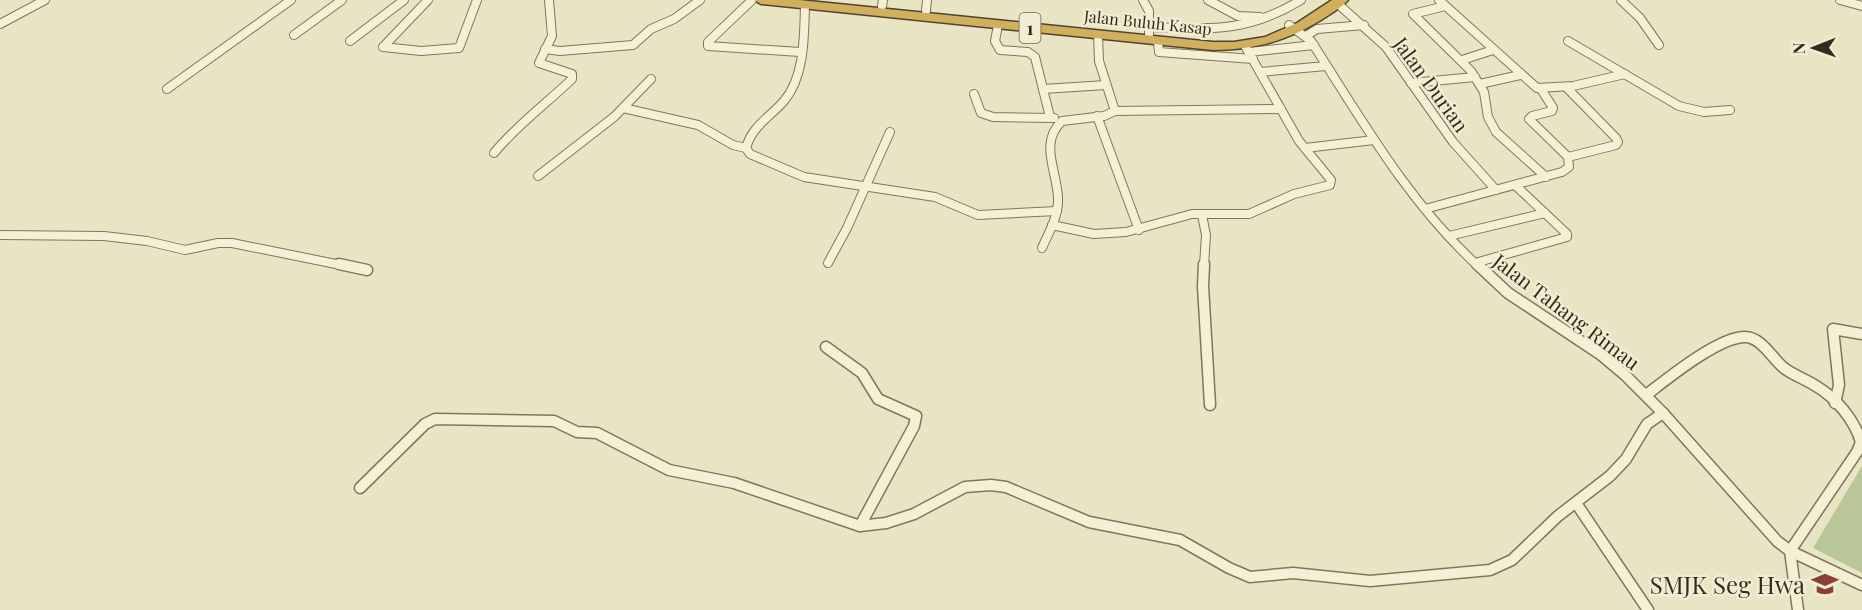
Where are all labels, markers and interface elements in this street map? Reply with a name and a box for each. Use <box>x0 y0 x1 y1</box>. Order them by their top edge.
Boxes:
street label: Jalan Buluh Kasap <box>1082 5 1213 39</box>
road number: 1 <box>1020 13 1040 43</box>
north arrow <box>1784 18 1844 78</box>
street label: Jalan Durian <box>1388 30 1476 137</box>
text: N <box>1788 42 1809 54</box>
street label: Jalan Tahang Rimau <box>1487 246 1646 375</box>
place label: SMJK Seg Hwa <box>1650 568 1805 600</box>
school or university icon: SMJK Seg Hwa <box>1810 569 1840 599</box>

